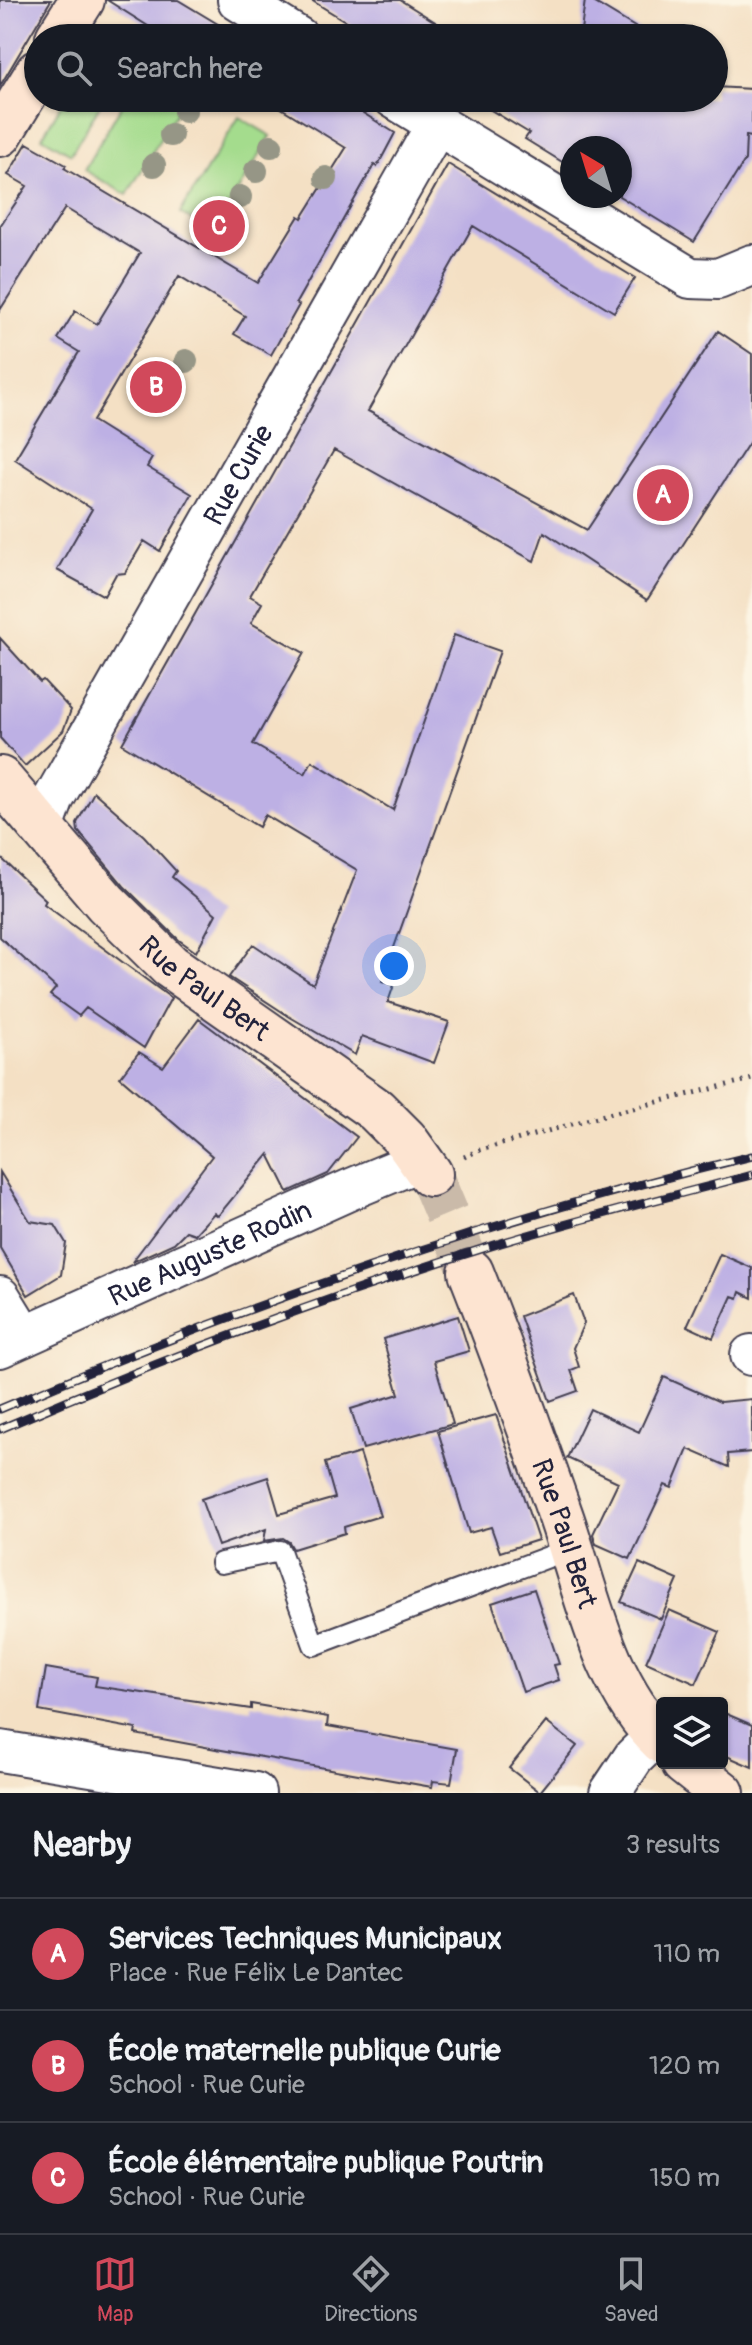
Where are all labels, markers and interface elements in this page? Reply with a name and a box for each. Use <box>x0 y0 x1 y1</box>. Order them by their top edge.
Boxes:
search box <box>24 24 728 112</box>
icon: search <box>52 46 96 90</box>
text: Search here <box>116 50 263 87</box>
north arrow <box>560 136 632 208</box>
pin: C <box>193 196 245 256</box>
pin: B <box>130 357 182 417</box>
street label: Rue Curie <box>197 418 282 532</box>
pin: A <box>637 465 689 525</box>
street label: Rue Paul Bert <box>131 929 277 1050</box>
your location <box>374 946 414 986</box>
street label: Rue Auguste Rodin <box>103 1193 317 1315</box>
street label: Rue Paul Bert <box>523 1454 605 1613</box>
map controls <box>656 1697 728 1769</box>
button: layers <box>656 1697 728 1769</box>
text: Nearby <box>32 1824 131 1867</box>
text: 3 results <box>626 1829 720 1861</box>
text: Services Techniques Municipaux <box>108 1920 502 1957</box>
text: A <box>50 1938 66 1970</box>
text: 110 m <box>653 1938 720 1970</box>
text: Place · Rue Félix Le Dantec <box>108 1957 404 1989</box>
text: École maternelle publique Curie <box>108 2032 501 2069</box>
text: B <box>51 2050 65 2082</box>
text: 120 m <box>649 2050 720 2082</box>
text: School · Rue Curie <box>108 2069 305 2101</box>
text: École élémentaire publique Poutrin <box>108 2144 543 2181</box>
text: C <box>50 2162 66 2194</box>
text: 150 m <box>649 2162 720 2194</box>
text: School · Rue Curie <box>108 2181 305 2213</box>
tab: Map <box>93 2252 137 2328</box>
tab: Directions <box>324 2252 417 2328</box>
tab: Saved <box>604 2252 659 2328</box>

